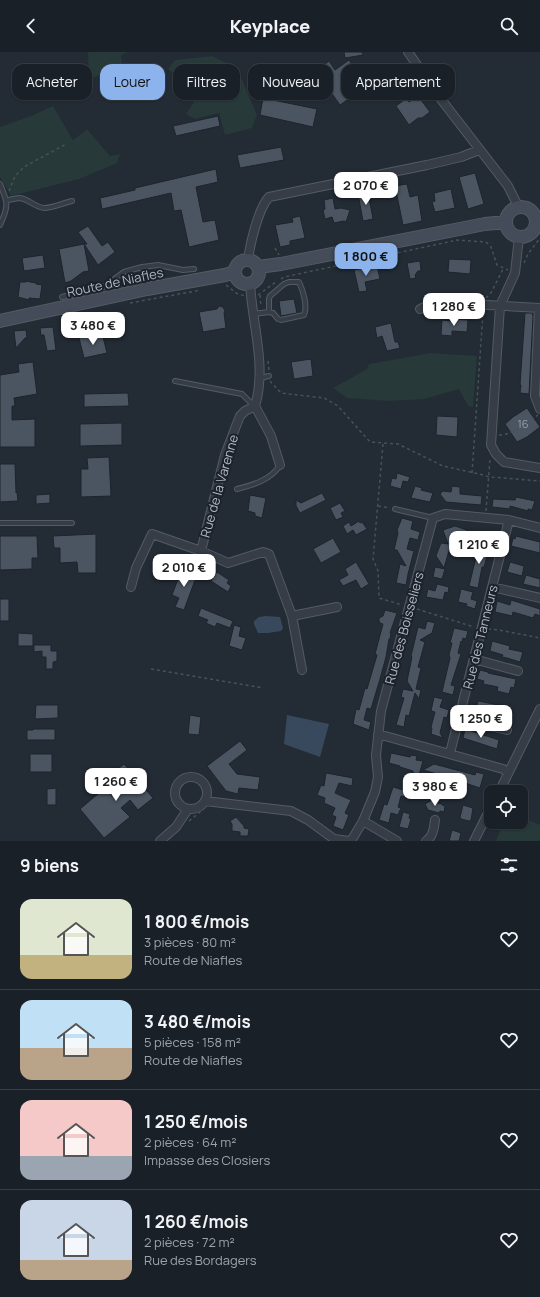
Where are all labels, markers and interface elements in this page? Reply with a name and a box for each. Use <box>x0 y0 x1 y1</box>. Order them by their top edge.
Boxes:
text: Keyplace <box>230 14 310 38</box>
icon: back <box>20 15 42 37</box>
icon: search <box>498 15 520 37</box>
chip: Acheter <box>12 64 92 100</box>
chip: Louer <box>100 64 165 100</box>
chip: Filtres <box>173 64 240 100</box>
chip: Nouveau <box>248 64 333 100</box>
chip: Appartement <box>341 64 455 100</box>
pin: 2 070 € <box>329 172 403 206</box>
text: 2 070 € <box>343 176 389 194</box>
pin: 1 800 € <box>329 243 403 277</box>
text: 1 800 € <box>344 247 388 265</box>
street label: Route de Niafles <box>65 263 165 301</box>
pin: 1 280 € <box>417 293 491 327</box>
text: 1 280 € <box>432 297 476 315</box>
pin: 3 480 € <box>56 312 130 346</box>
text: 3 480 € <box>70 316 116 334</box>
house number: 16 <box>517 416 529 431</box>
street label: Rue de la Varenne <box>196 432 242 540</box>
pin: 1 210 € <box>442 531 516 565</box>
text: 1 210 € <box>458 535 500 553</box>
pin: 2 010 € <box>147 554 221 588</box>
text: 2 010 € <box>162 558 206 576</box>
street label: Rue des Boisseliers <box>380 570 428 686</box>
street label: Rue des Tanneurs <box>458 583 502 691</box>
pin: 1 250 € <box>444 705 518 739</box>
text: 1 250 € <box>459 709 503 727</box>
pin: 1 260 € <box>79 768 153 802</box>
text: 1 260 € <box>94 772 138 790</box>
pin: 3 980 € <box>398 773 472 807</box>
text: 3 980 € <box>412 777 458 795</box>
map controls <box>484 785 528 829</box>
button: locate <box>484 785 528 829</box>
text: 9 biens <box>20 854 79 877</box>
icon: filters <box>498 854 520 876</box>
text: 1 800 €/mois <box>144 910 249 933</box>
icon: home <box>52 915 100 963</box>
icon: heart <box>498 928 520 950</box>
text: 3 pièces · 80 m² <box>144 933 236 951</box>
text: Route de Niafles <box>144 951 242 969</box>
text: 3 480 €/mois <box>144 1010 251 1033</box>
icon: home <box>52 1016 100 1064</box>
icon: heart <box>498 1029 520 1051</box>
text: 5 pièces · 158 m² <box>144 1033 241 1051</box>
text: Route de Niafles <box>144 1051 242 1069</box>
text: 1 250 €/mois <box>144 1110 248 1133</box>
icon: home <box>52 1116 100 1164</box>
icon: heart <box>498 1129 520 1151</box>
text: 2 pièces · 64 m² <box>144 1133 236 1151</box>
text: Impasse des Closiers <box>144 1151 270 1169</box>
text: 1 260 €/mois <box>144 1210 248 1233</box>
icon: home <box>52 1216 100 1264</box>
icon: heart <box>498 1229 520 1251</box>
text: 2 pièces · 72 m² <box>144 1233 235 1251</box>
text: Rue des Bordagers <box>144 1251 257 1269</box>

